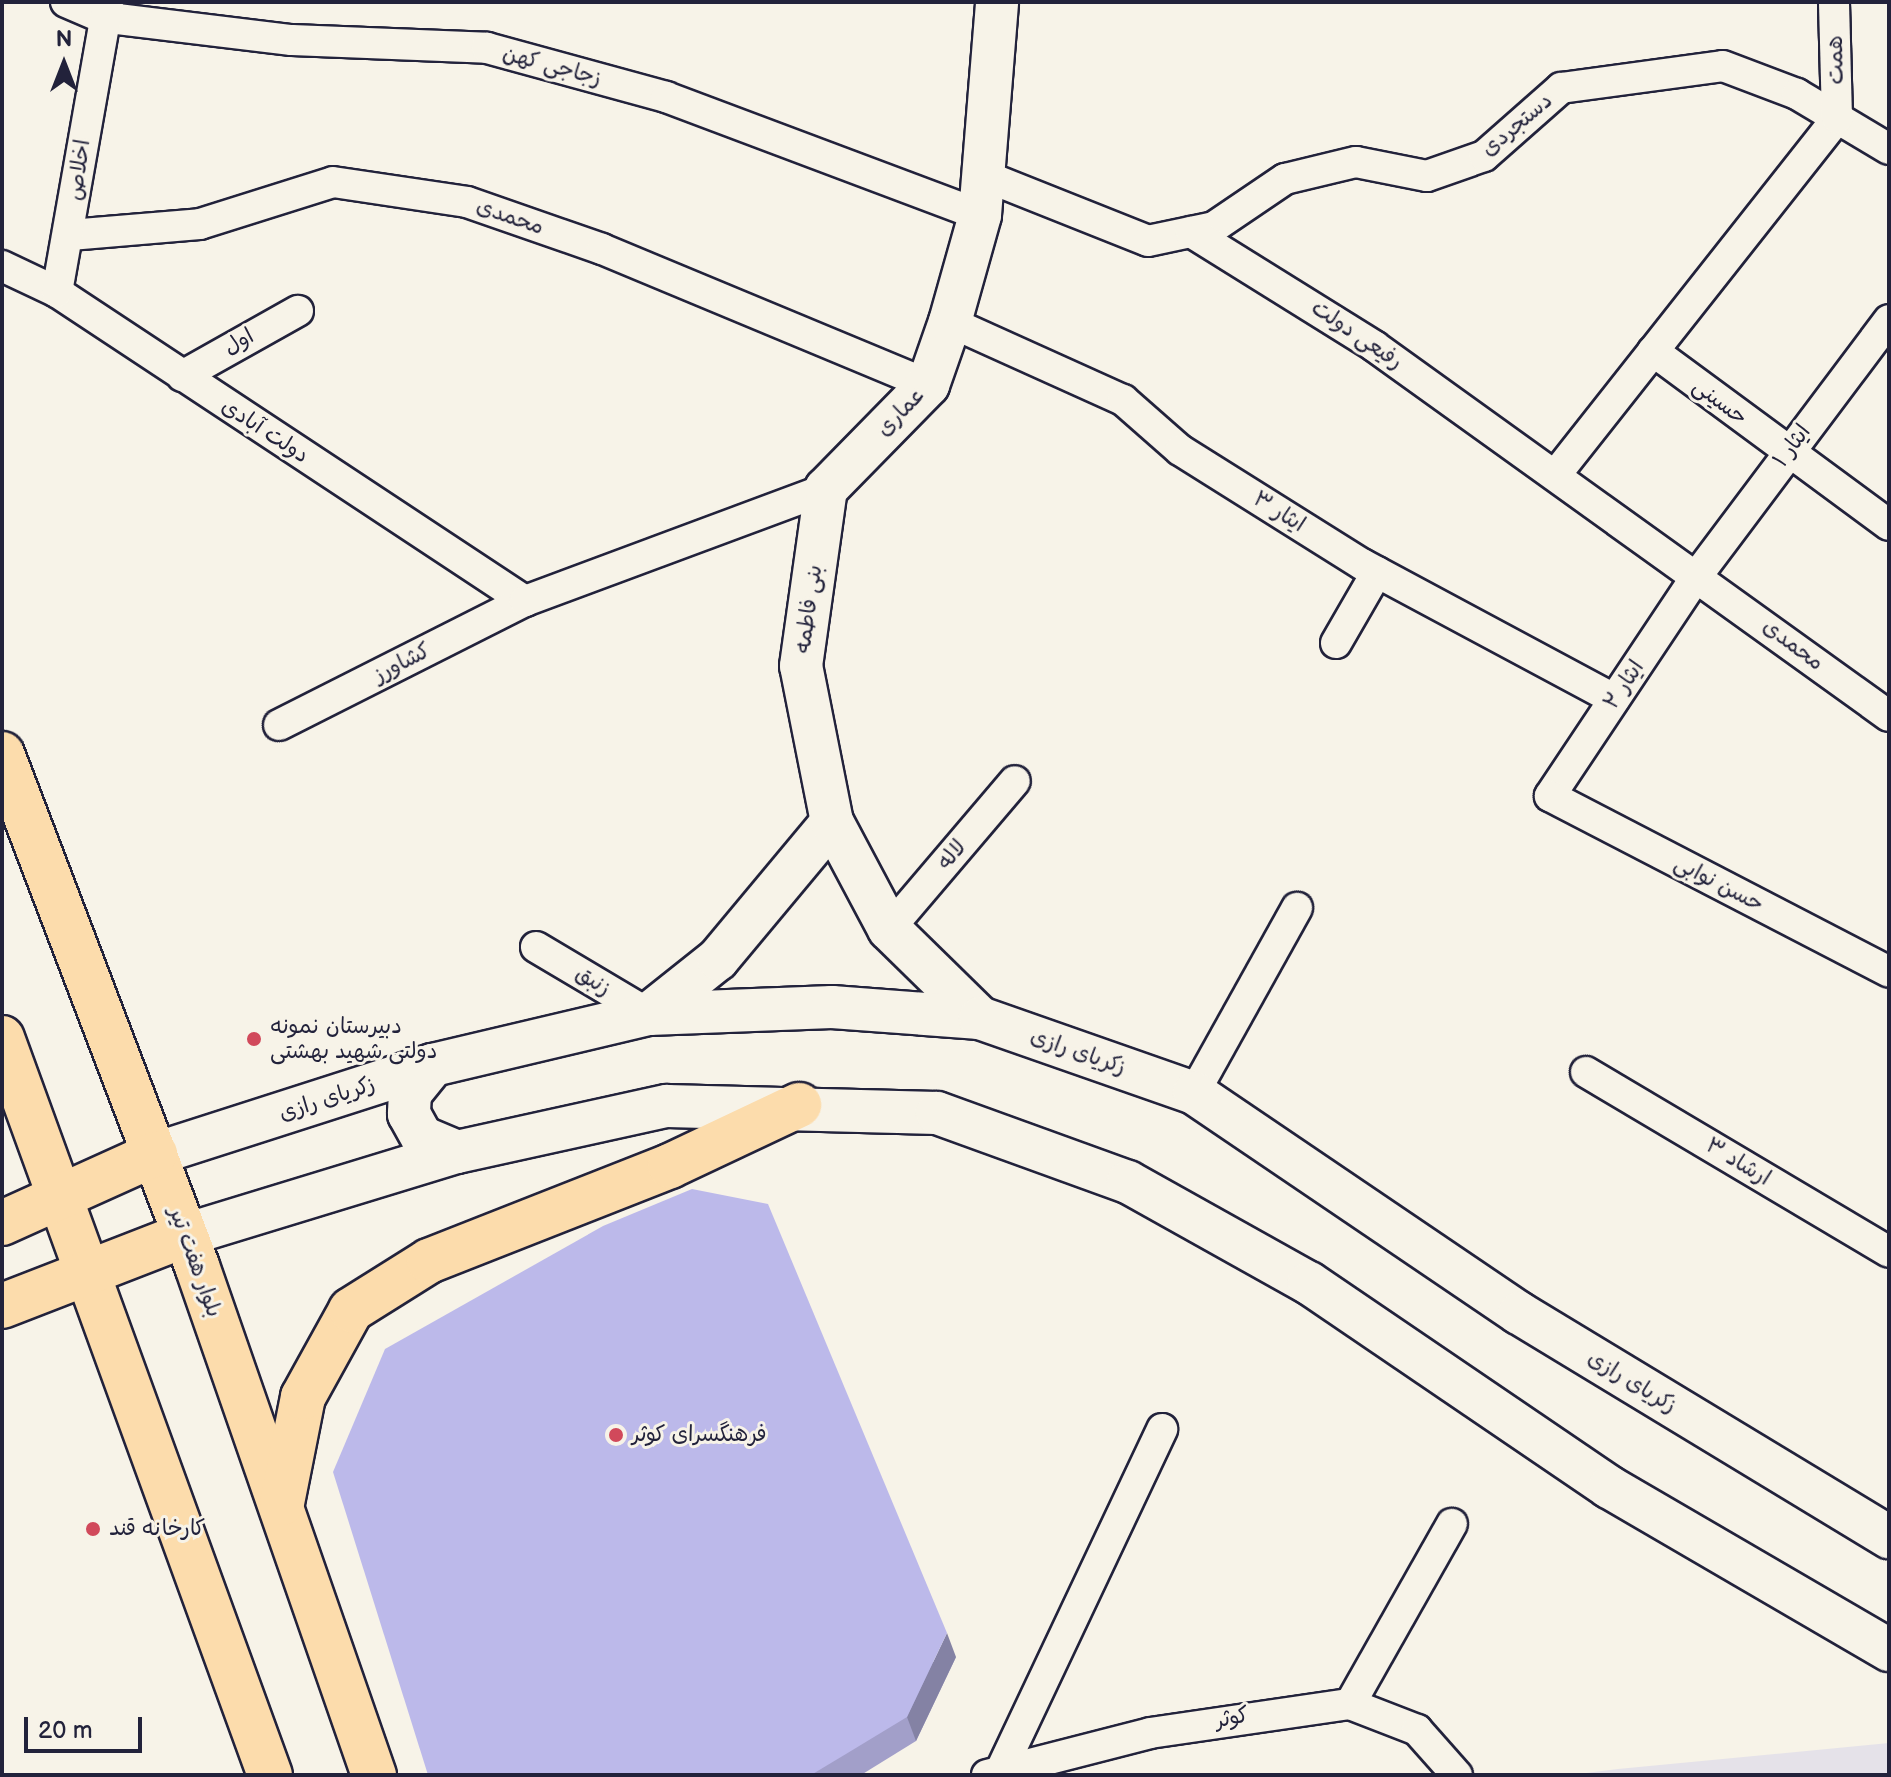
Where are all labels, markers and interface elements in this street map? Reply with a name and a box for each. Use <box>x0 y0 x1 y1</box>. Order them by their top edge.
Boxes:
north arrow <box>24 24 104 104</box>
text: N <box>56 26 72 53</box>
street label: همت <box>1822 35 1850 85</box>
street label: زجاجی کهن <box>500 40 604 92</box>
street label: دستجردی <box>1476 88 1558 162</box>
street label: اخلاص <box>62 138 96 202</box>
street label: محمدی <box>473 193 547 241</box>
street label: رفیعی دولت <box>1306 295 1408 375</box>
street label: اول <box>219 323 259 361</box>
street label: حسینی <box>1687 373 1753 431</box>
street label: عماری <box>871 382 931 442</box>
street label: دولت آبادی <box>216 393 314 469</box>
street label: ۱ ایثار <box>1767 419 1817 473</box>
street label: ایثار ۳ <box>1248 486 1310 538</box>
street label: بنی فاطمه <box>790 563 828 655</box>
street label: محمدی <box>1757 613 1829 677</box>
street label: کشاورز <box>369 638 435 688</box>
street label: ایثار ۲ <box>1598 655 1650 715</box>
street label: لاله <box>932 835 972 875</box>
street label: حسن نوابی <box>1670 850 1768 918</box>
street label: زنبق <box>571 960 615 1002</box>
place label: دبیرستان نمونه دولتی شهید بهشتی <box>270 1013 437 1064</box>
street label: زکریای رازی <box>1027 1023 1129 1081</box>
marker: دبیرستان نمونه دولتی شهید بهشتی <box>245 1030 263 1048</box>
street label: زکریای رازی <box>276 1071 378 1127</box>
street label: ارشاد ۳ <box>1701 1132 1775 1192</box>
street label: بلوار هفت تیر <box>163 1203 227 1321</box>
street label: زکریای رازی <box>1583 1345 1681 1419</box>
place label: فرهنگسرای کوثر <box>632 1422 767 1448</box>
marker: فرهنگسرای کوثر <box>607 1426 625 1444</box>
place label: کارخانه قند <box>109 1516 205 1542</box>
marker: کارخانه قند <box>84 1520 102 1538</box>
scale bar <box>28 1701 146 1751</box>
street label: کوثر <box>1213 1702 1251 1734</box>
text: 20 m <box>38 1716 93 1745</box>

